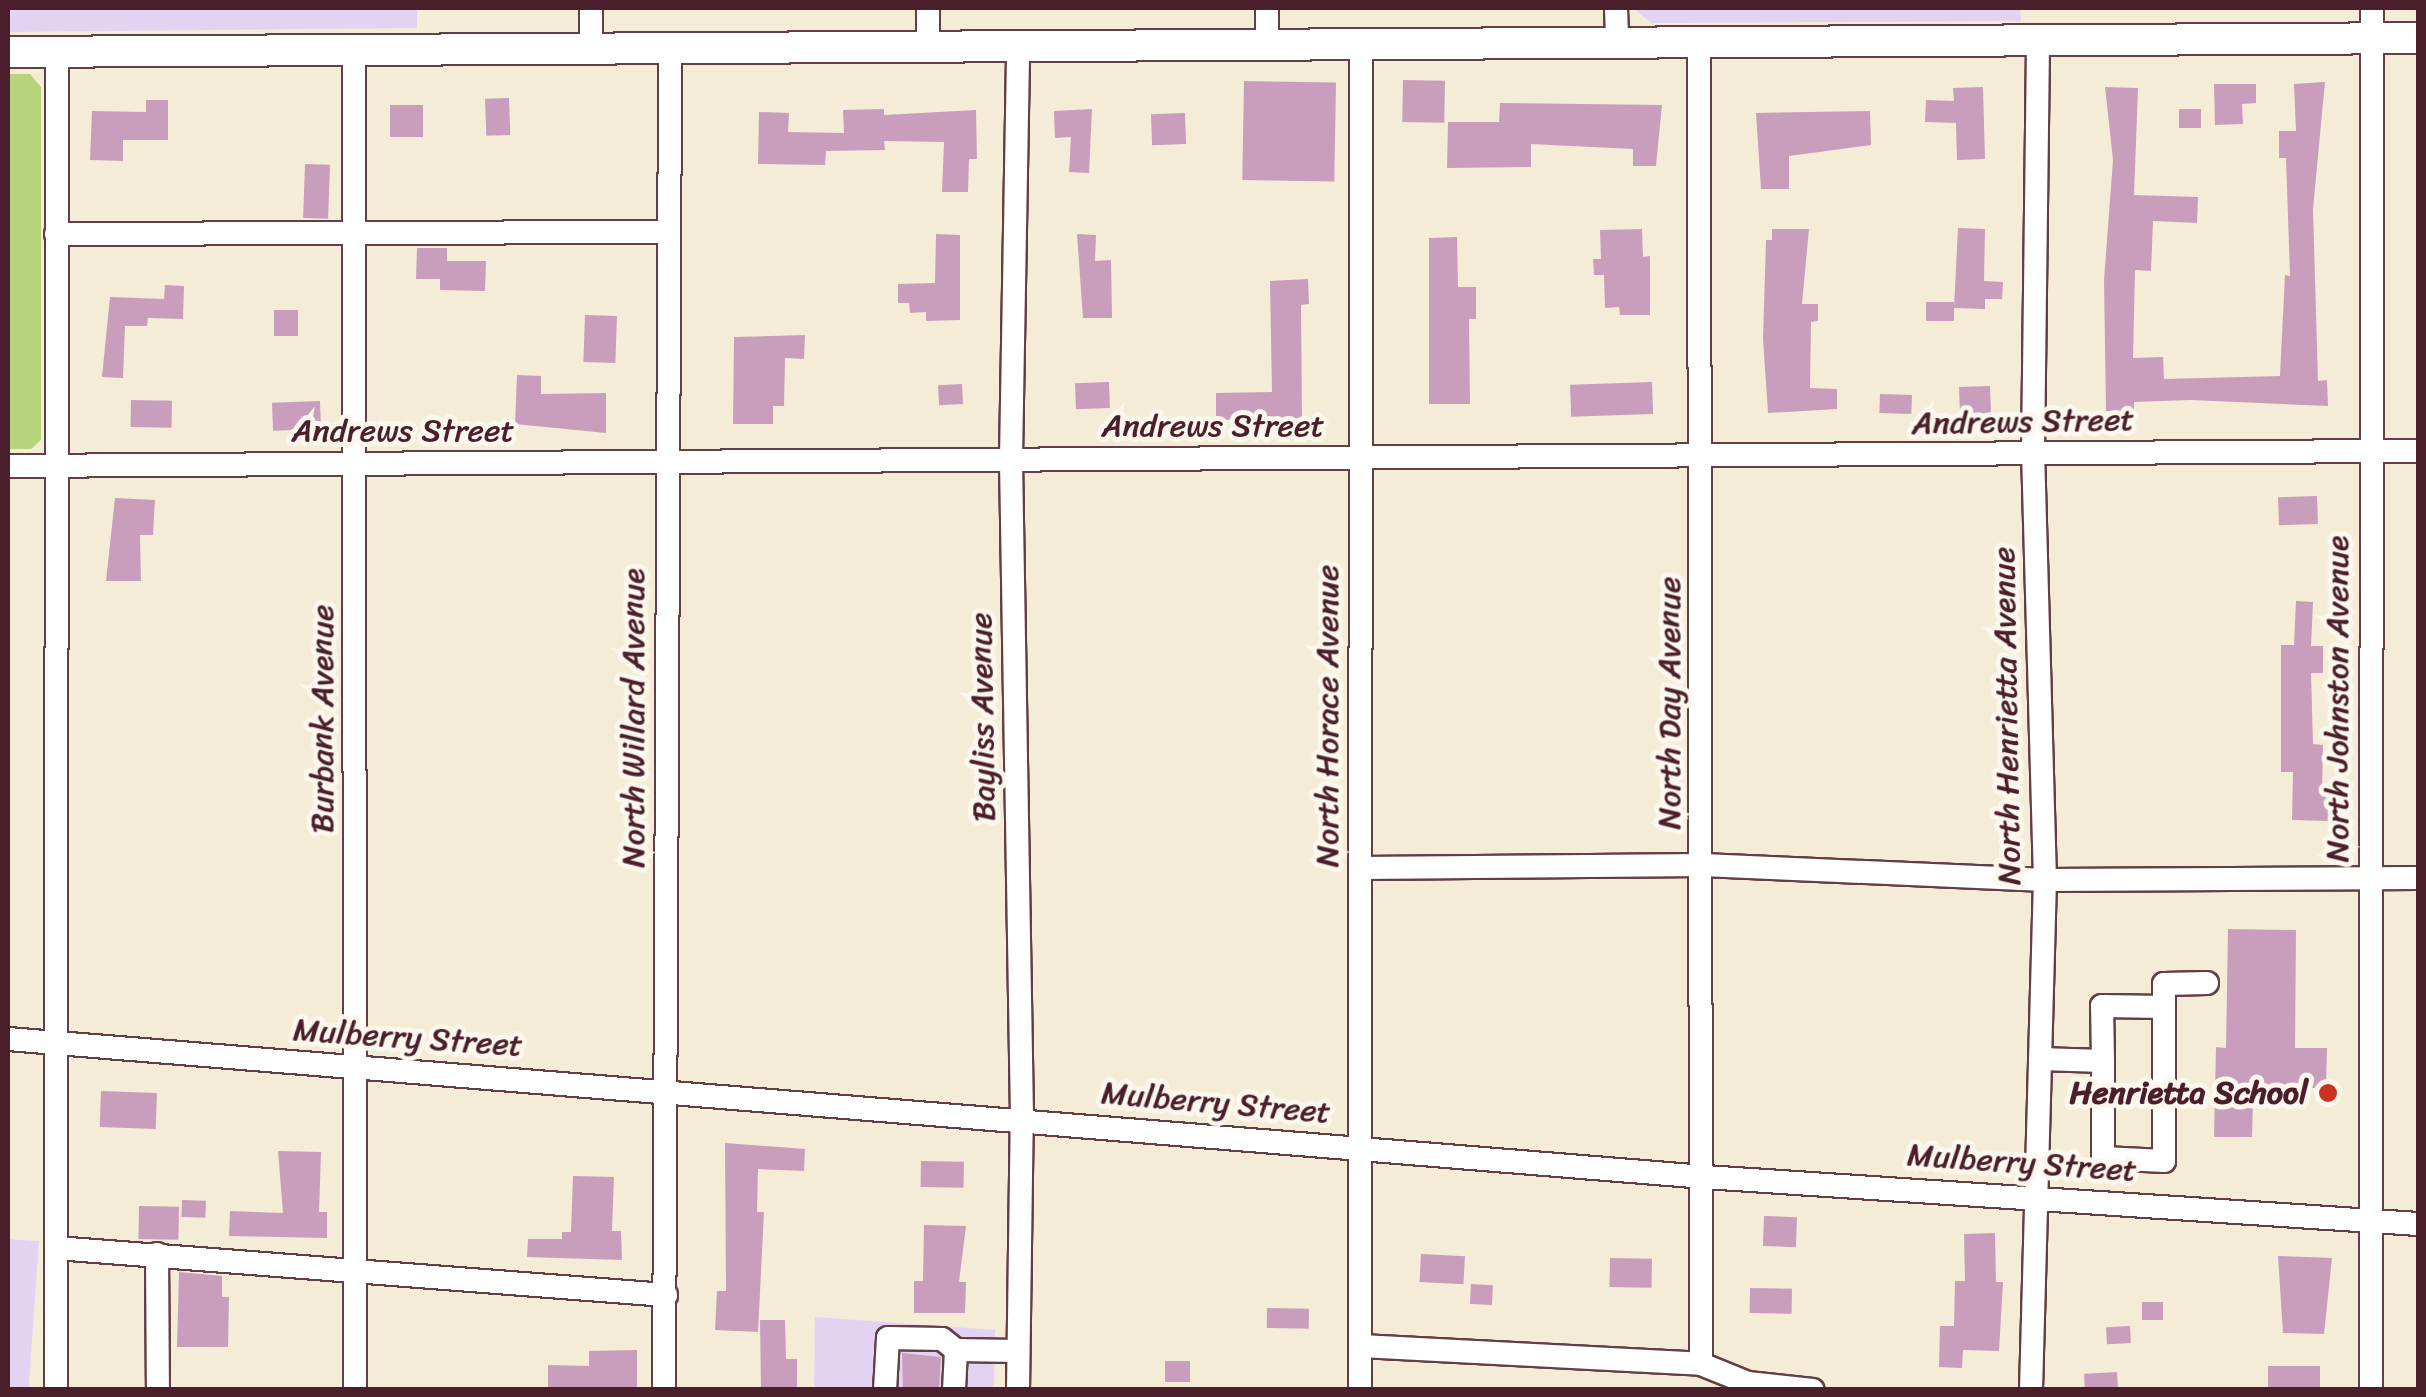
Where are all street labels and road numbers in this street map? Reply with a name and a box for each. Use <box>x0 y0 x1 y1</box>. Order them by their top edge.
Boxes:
street label: Andrews Street <box>1911 401 2135 443</box>
street label: Andrews Street <box>1102 407 1324 445</box>
street label: Andrews Street <box>292 412 514 450</box>
street label: North Johnston Avenue <box>2319 536 2357 862</box>
street label: North Henrietta Avenue <box>1985 547 2029 885</box>
street label: North Horace Avenue <box>1309 566 1347 866</box>
street label: North Willard Avenue <box>615 569 653 867</box>
street label: North Day Avenue <box>1651 577 1689 829</box>
street label: Burbank Avenue <box>304 605 342 833</box>
street label: Bayliss Avenue <box>962 612 1004 822</box>
street label: Mulberry Street <box>292 1011 524 1065</box>
street label: Mulberry Street <box>1100 1074 1332 1132</box>
street label: Mulberry Street <box>1906 1136 2138 1190</box>

